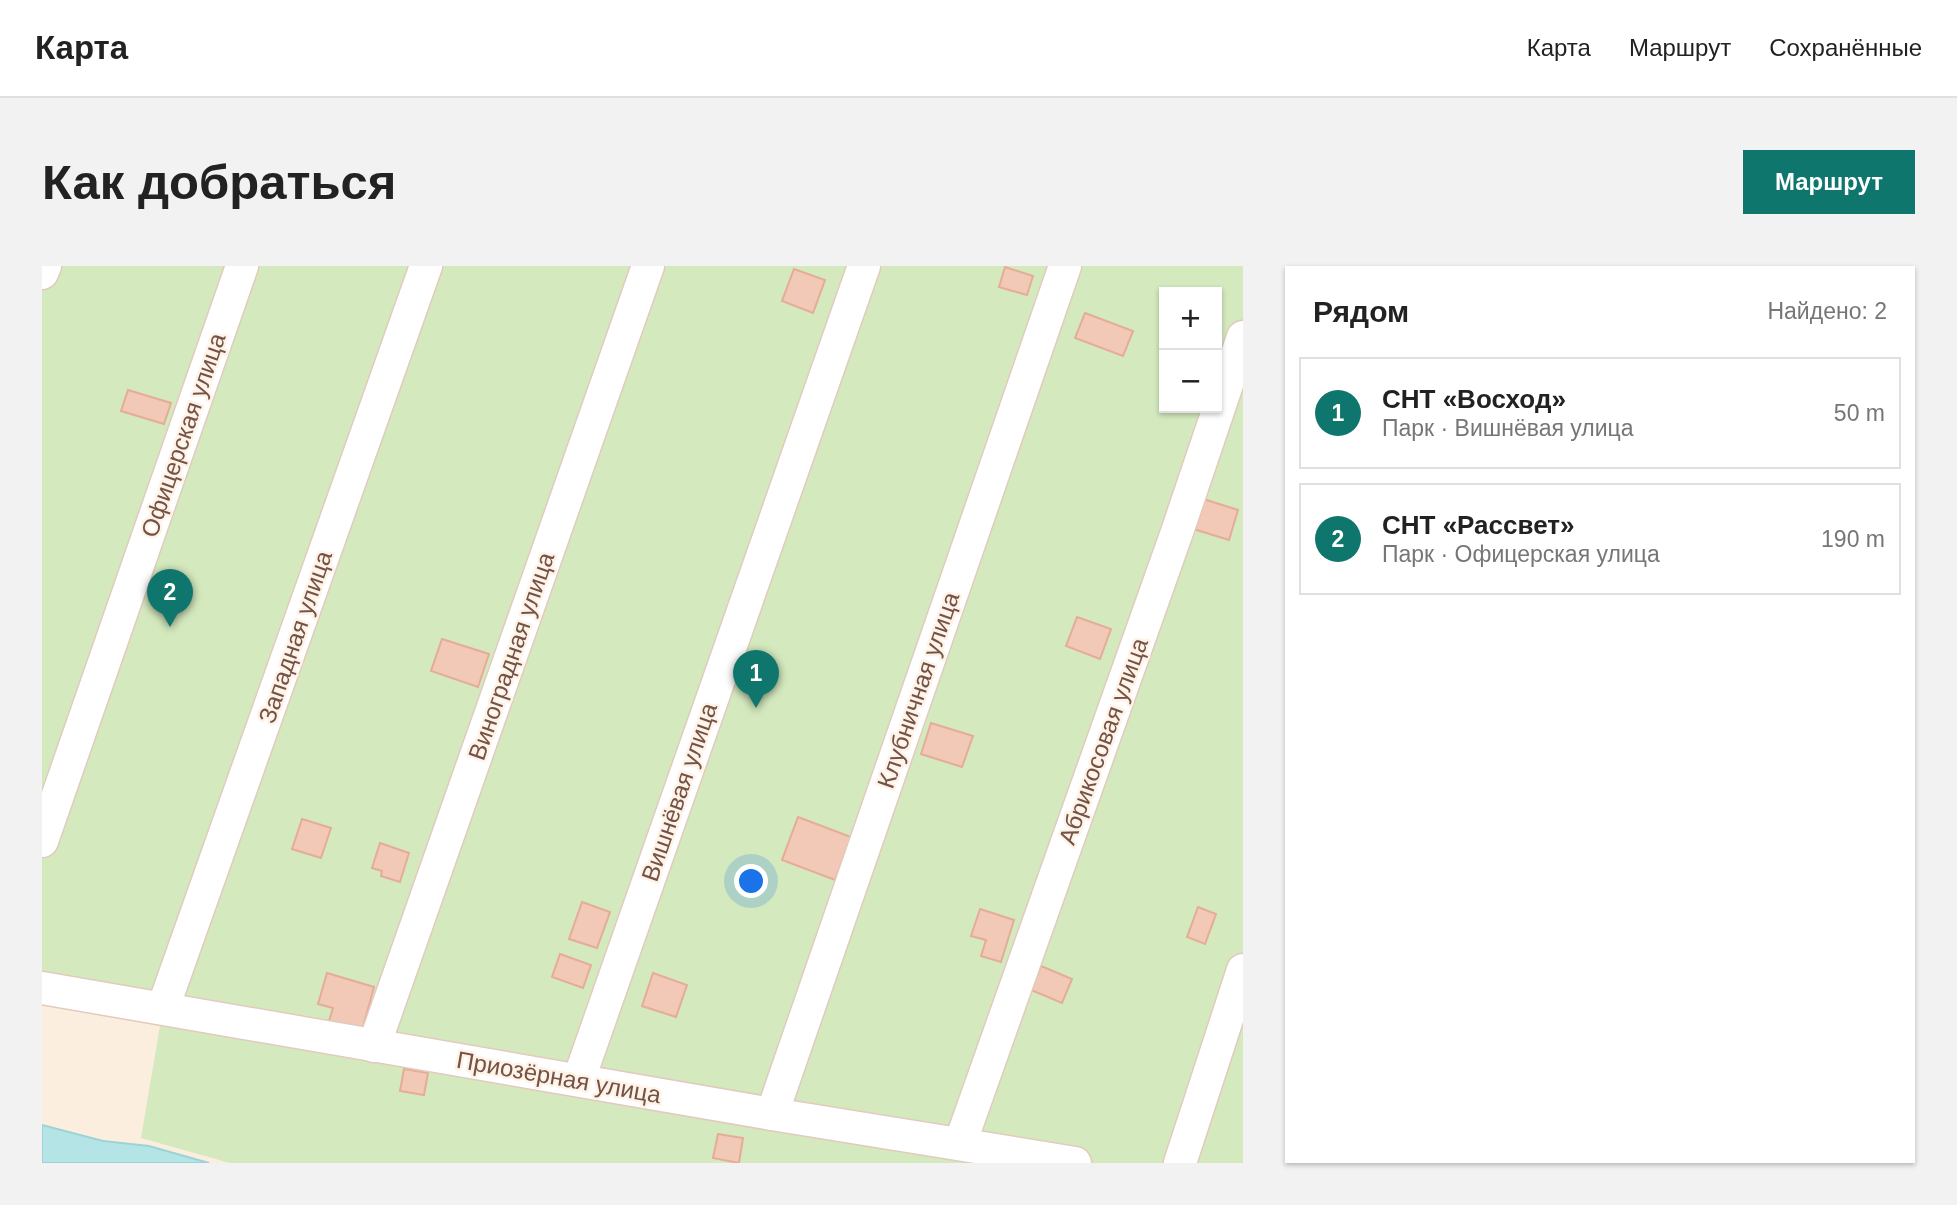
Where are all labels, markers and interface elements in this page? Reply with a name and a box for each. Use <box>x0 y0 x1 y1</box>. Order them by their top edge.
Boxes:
text: Карта <box>35 29 128 66</box>
text: Карта <box>1527 34 1591 61</box>
text: Маршрут <box>1629 34 1731 61</box>
text: Сохранённые <box>1769 34 1922 61</box>
button: Маршрут <box>1743 150 1915 214</box>
text: Как добраться <box>42 155 396 209</box>
map controls <box>1159 287 1222 413</box>
button: + <box>1159 287 1222 350</box>
text: Рядом <box>1313 295 1409 328</box>
text: Найдено: 2 <box>1767 298 1887 324</box>
street label: Офицерская улица <box>135 329 231 541</box>
button: − <box>1159 350 1222 413</box>
text: СНТ «Восход» <box>1382 384 1566 414</box>
text: 1 <box>1332 400 1344 426</box>
text: 50 m <box>1834 400 1885 426</box>
text: Парк · Вишнёвая улица <box>1382 415 1634 441</box>
text: СНТ «Рассвет» <box>1382 510 1574 540</box>
text: 2 <box>1332 526 1344 552</box>
text: 190 m <box>1821 526 1885 552</box>
text: Парк · Офицерская улица <box>1382 541 1660 567</box>
street label: Западная улица <box>253 547 337 727</box>
street label: Виноградная улица <box>463 548 559 763</box>
pin: 2 <box>147 569 193 627</box>
street label: Клубничная улица <box>872 588 964 792</box>
street label: Абрикосовая улица <box>1053 633 1153 848</box>
pin: 1 <box>733 650 779 708</box>
street label: Вишнёвая улица <box>636 699 722 885</box>
your location <box>734 864 768 898</box>
street label: Приозёрная улица <box>455 1046 664 1108</box>

